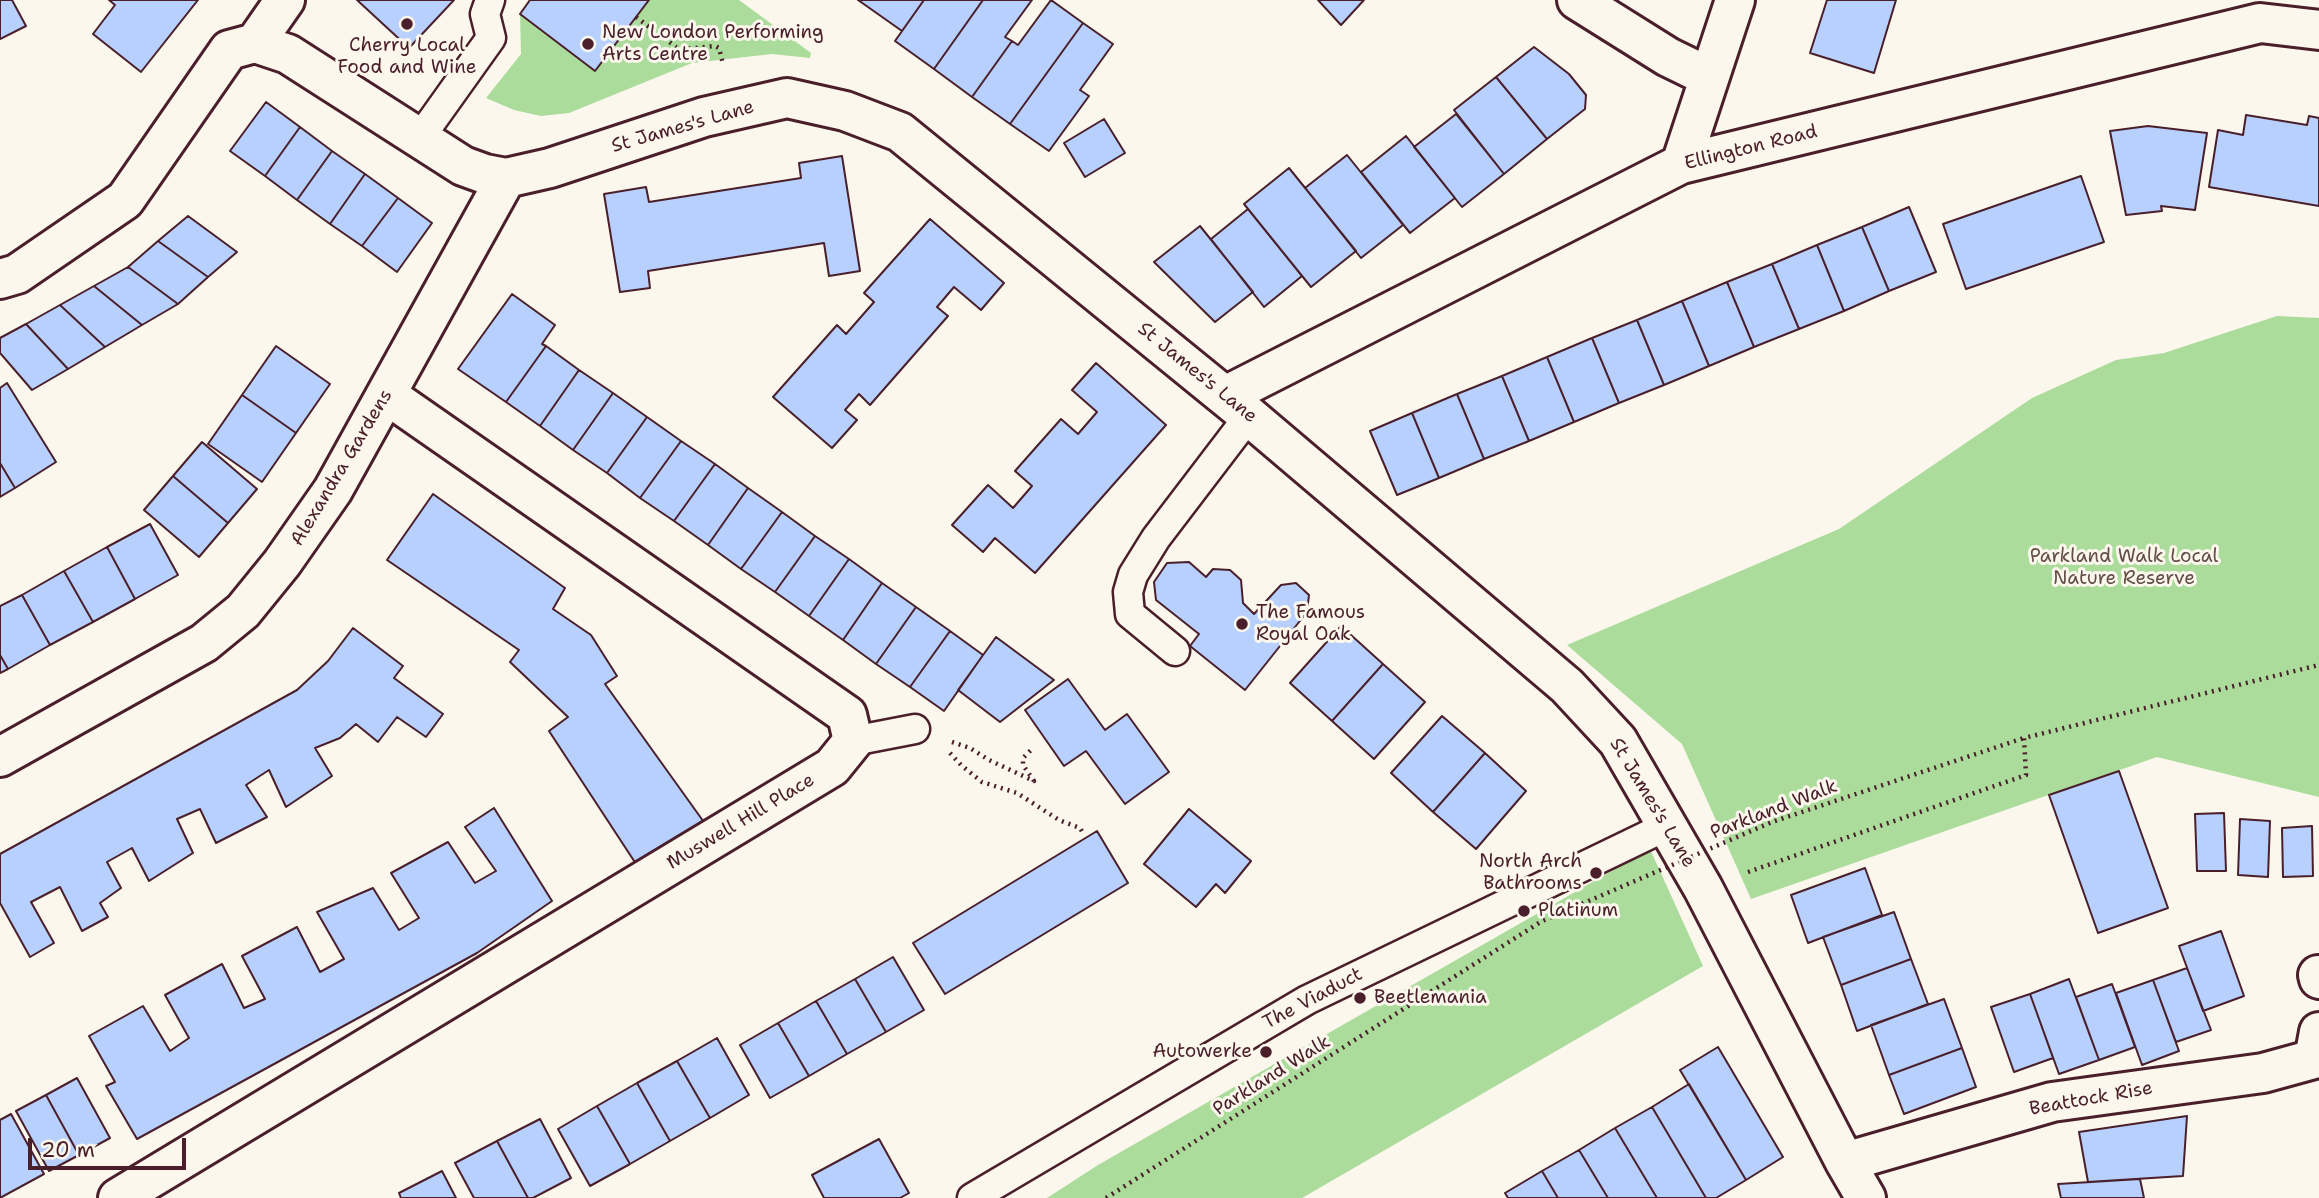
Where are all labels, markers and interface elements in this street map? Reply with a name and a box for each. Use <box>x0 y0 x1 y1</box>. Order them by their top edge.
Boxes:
marker: Cherry Local Food and Wine <box>399 16 415 32</box>
place label: New London Performing Arts Centre <box>602 22 824 66</box>
place label: Cherry Local Food and Wine <box>338 35 476 79</box>
marker: New London Performing Arts Centre <box>580 36 596 52</box>
street label: St James's Lane <box>609 96 757 158</box>
street label: Ellington Road <box>1682 121 1820 175</box>
street label: St James's Lane <box>1133 318 1261 428</box>
street label: Alexandra Gardens <box>286 386 398 550</box>
park label: Parkland Walk Local Nature Reserve <box>2030 546 2218 590</box>
place label: The Famous Royal Oak <box>1256 602 1365 646</box>
marker: The Famous Royal Oak <box>1234 616 1250 632</box>
street label: St James's Lane <box>1604 734 1700 872</box>
street label: Muswell Hill Place <box>663 769 819 875</box>
street label: Parkland Walk <box>1707 775 1841 845</box>
place label: North Arch Bathrooms <box>1479 851 1582 895</box>
marker: North Arch Bathrooms <box>1588 865 1604 881</box>
place label: Platinum <box>1538 900 1618 922</box>
marker: Platinum <box>1516 903 1532 919</box>
street label: The Viaduct <box>1259 963 1367 1035</box>
place label: Beetlemania <box>1374 987 1487 1009</box>
marker: Beetlemania <box>1352 990 1368 1006</box>
street label: Parkland Walk <box>1209 1031 1335 1121</box>
place label: Autowerke <box>1152 1041 1252 1063</box>
marker: Autowerke <box>1258 1044 1274 1060</box>
street label: Beattock Rise <box>2028 1077 2154 1121</box>
scale bar <box>32 1124 189 1168</box>
text: 20 m <box>41 1136 95 1164</box>

